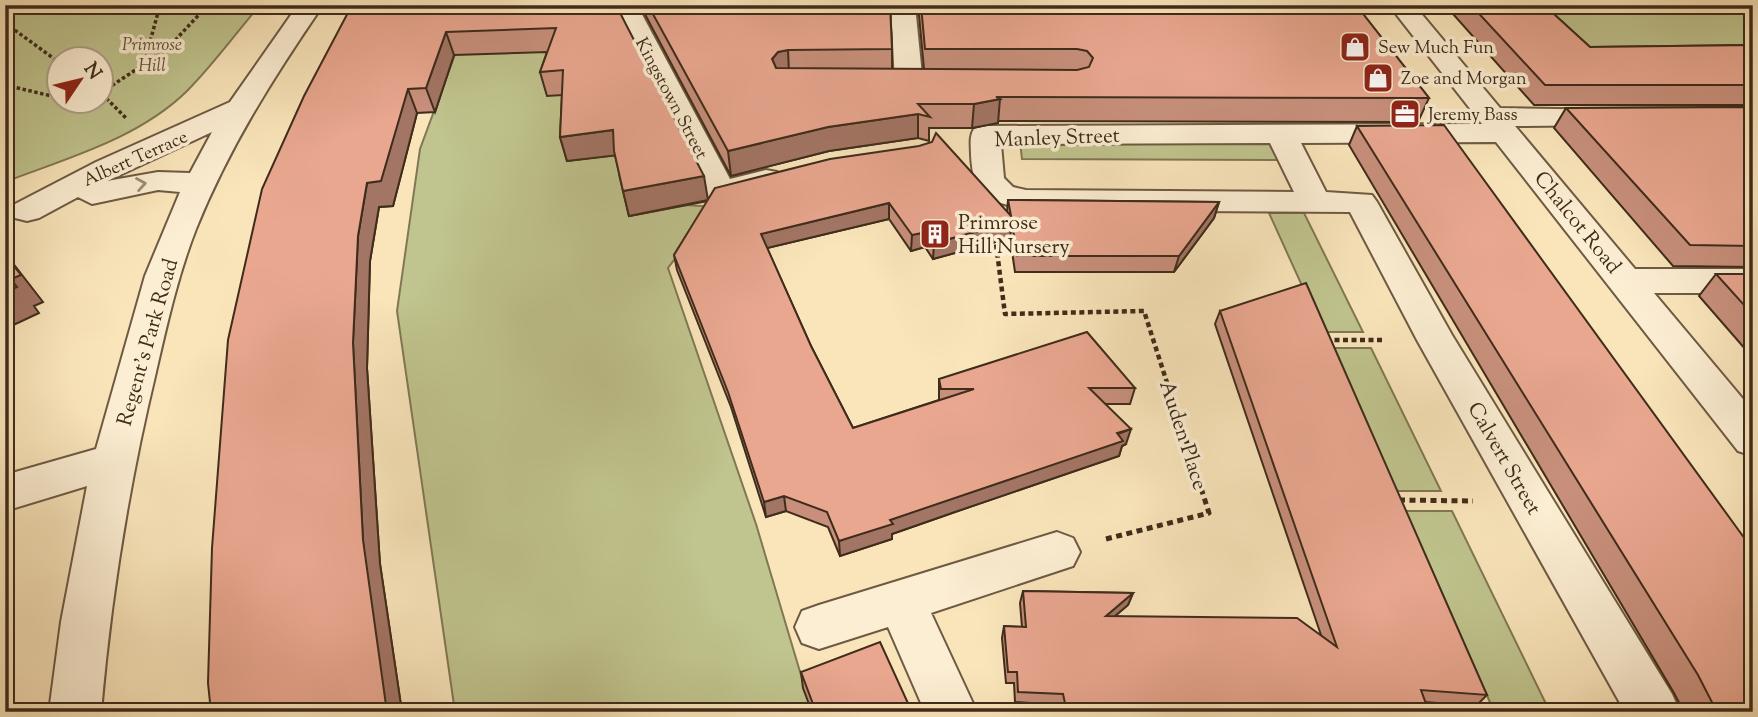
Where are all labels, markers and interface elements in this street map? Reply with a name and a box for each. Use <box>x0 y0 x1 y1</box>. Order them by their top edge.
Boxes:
shop icon: Sew Much Fun <box>1338 30 1372 64</box>
park label: Primrose Hill <box>122 33 182 80</box>
street label: Kingstown Street <box>627 34 713 164</box>
place label: Sew Much Fun <box>1378 36 1494 62</box>
north arrow <box>46 46 116 116</box>
text: N <box>76 58 107 86</box>
shop icon: Zoe and Morgan <box>1361 61 1395 95</box>
place label: Zoe and Morgan <box>1401 67 1527 93</box>
office icon: Jeremy Bass <box>1388 97 1422 131</box>
place label: Jeremy Bass <box>1427 103 1518 129</box>
street label: Manley Street <box>994 122 1120 156</box>
street label: Albert Terrace <box>79 125 192 195</box>
street label: Chalcot Road <box>1526 166 1627 281</box>
one-way arrow <box>135 177 147 192</box>
place label: Primrose Hill Nursery <box>958 209 1070 263</box>
building icon: Primrose Hill Nursery <box>918 217 952 251</box>
street label: Regent's Park Road <box>111 255 187 430</box>
street label: Auden Place <box>1150 377 1214 494</box>
street label: Calvert Street <box>1459 397 1548 521</box>

